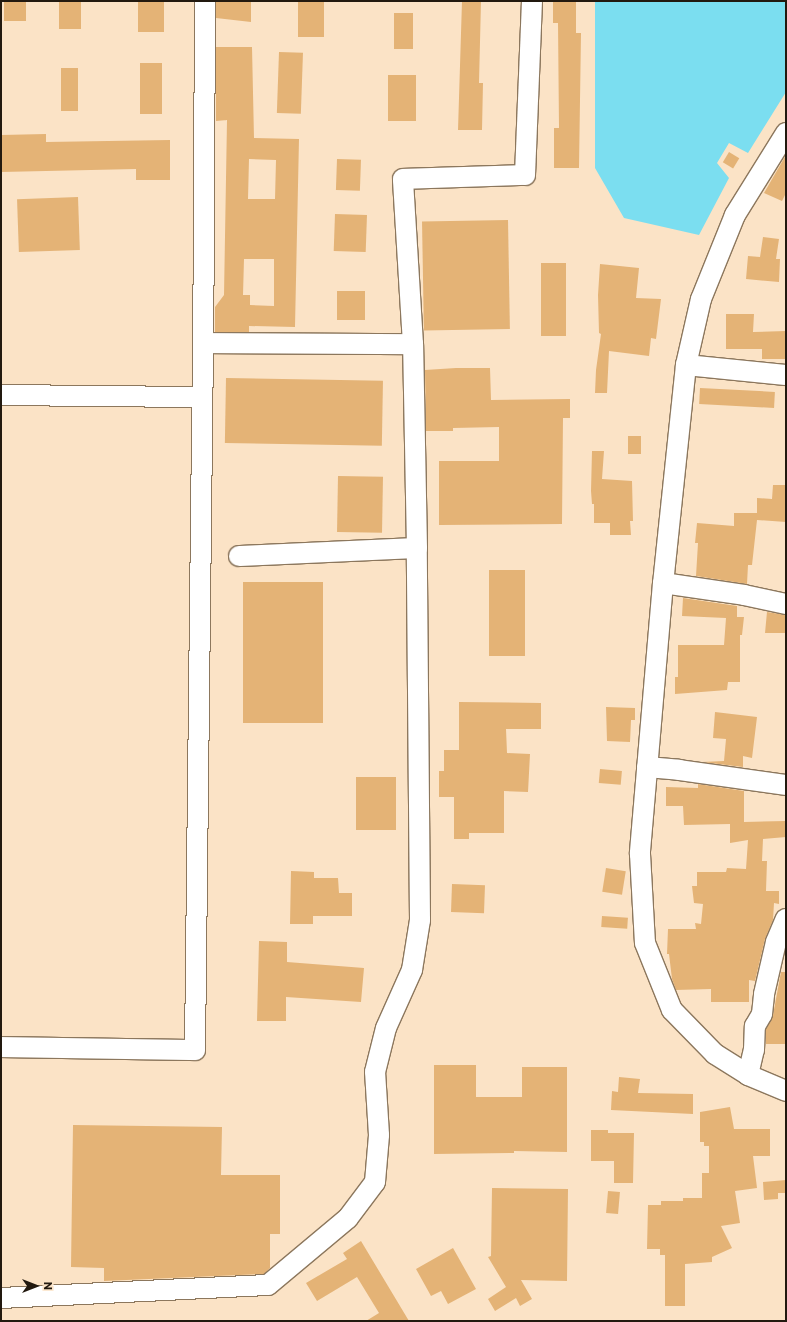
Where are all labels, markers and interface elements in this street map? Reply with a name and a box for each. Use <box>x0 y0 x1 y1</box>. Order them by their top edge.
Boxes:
north arrow <box>16 1266 56 1306</box>
text: N <box>42 1282 55 1290</box>

